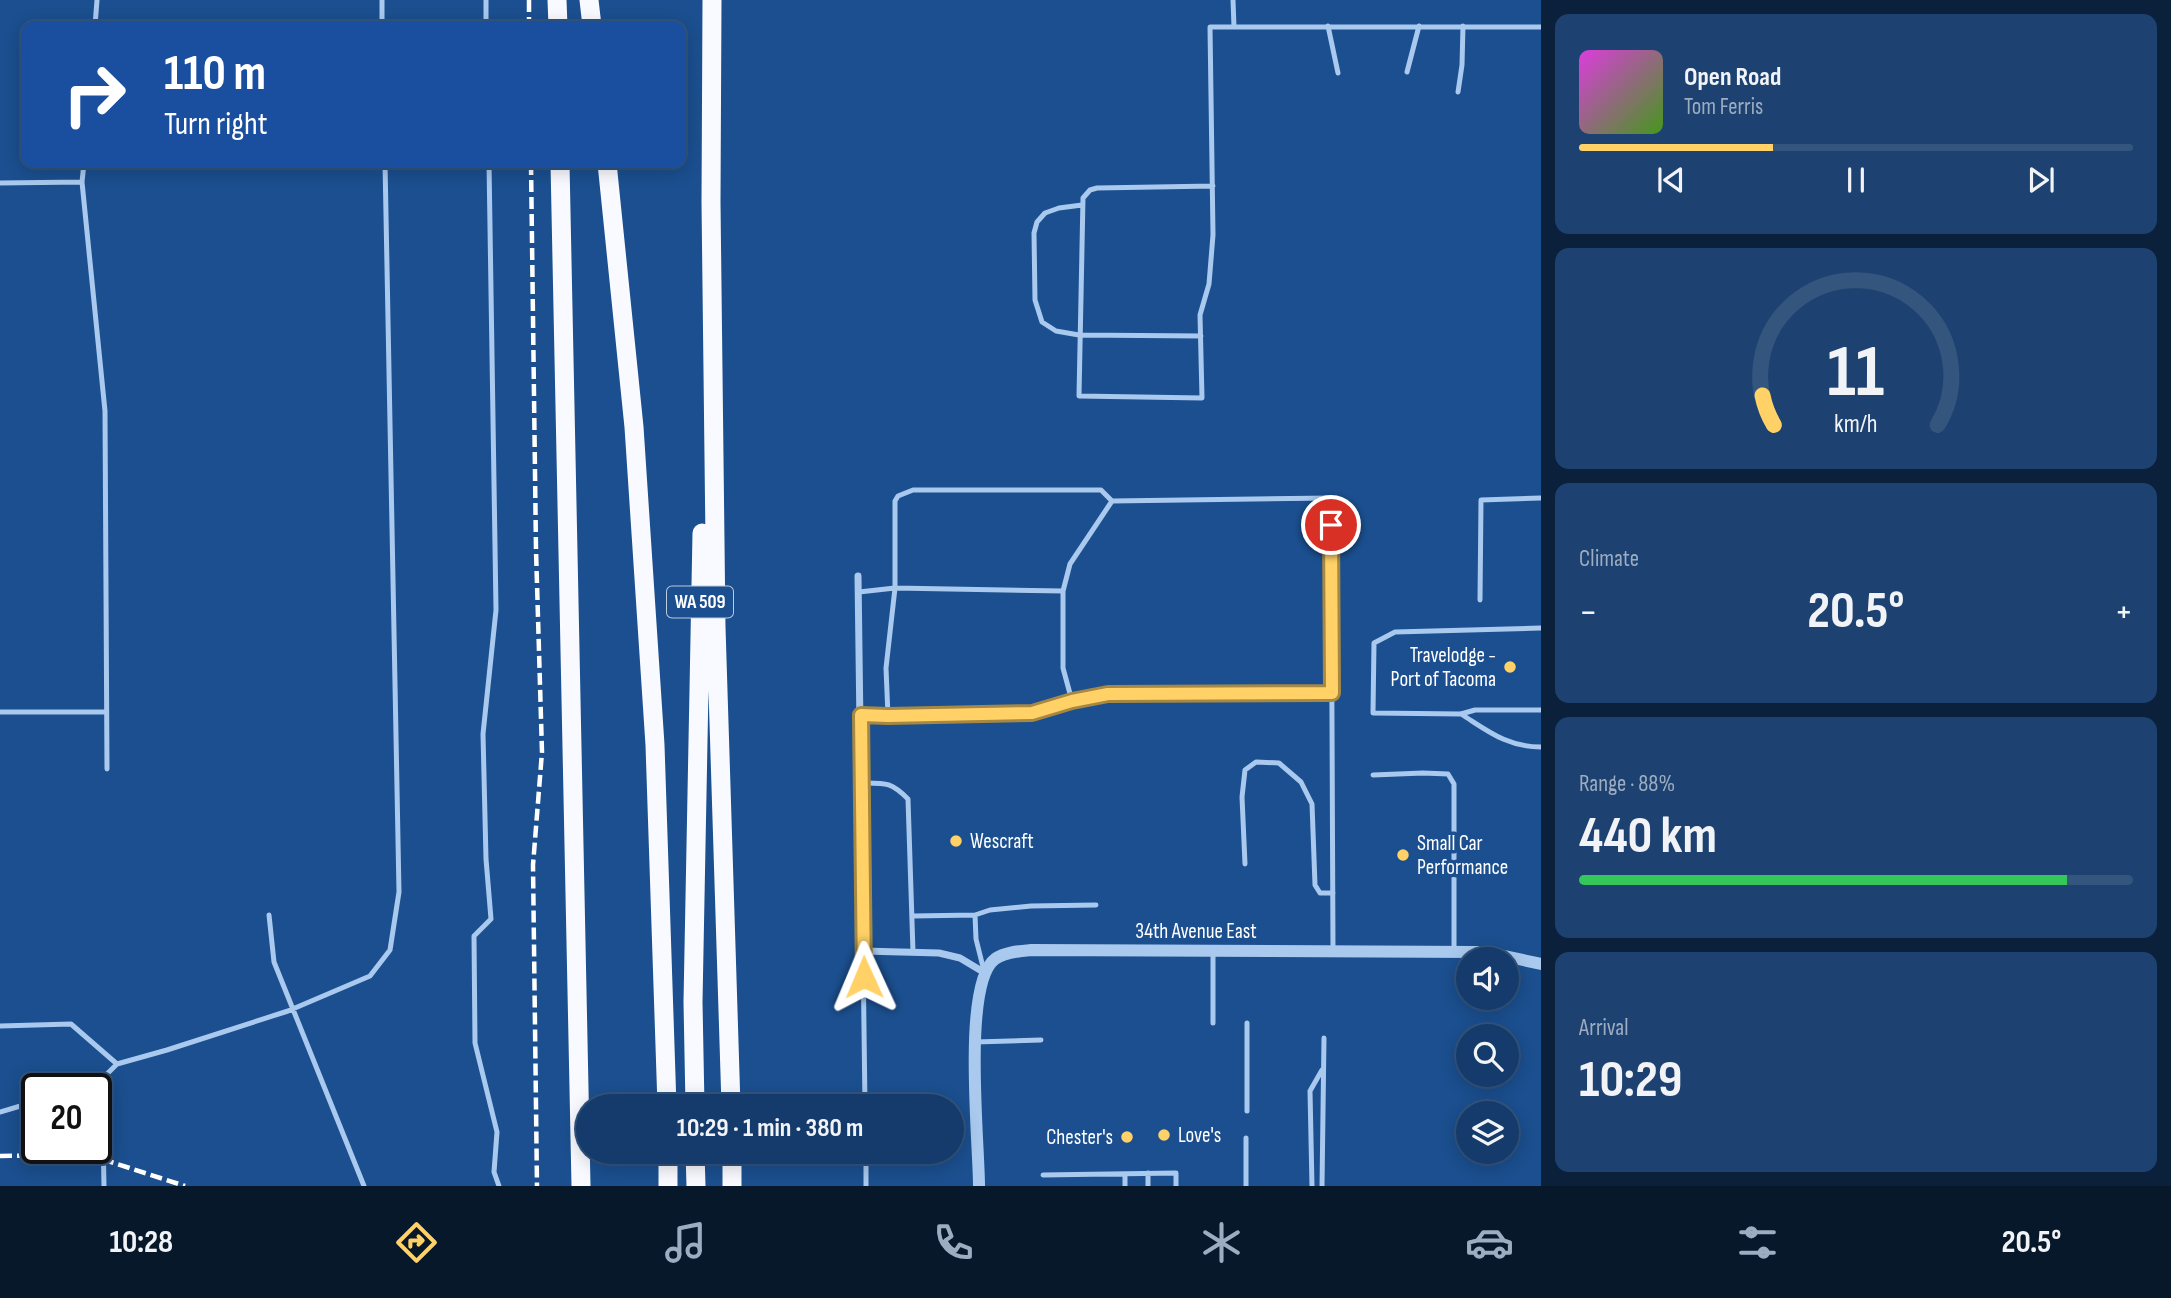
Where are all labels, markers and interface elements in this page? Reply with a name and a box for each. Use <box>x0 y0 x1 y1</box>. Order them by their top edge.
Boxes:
text: 110 m <box>164 45 266 104</box>
icon: right <box>49 49 140 140</box>
text: Open Road <box>1684 62 1781 93</box>
text: Tom Ferris <box>1684 93 1763 121</box>
text: Turn right <box>164 105 268 144</box>
icon: previous <box>1652 161 1690 199</box>
icon: pause <box>1837 161 1875 199</box>
icon: next <box>2022 161 2060 199</box>
text: 11 <box>1827 329 1885 417</box>
text: km/h <box>1834 408 1878 439</box>
pin <box>1301 495 1361 555</box>
icon: arrive <box>1312 506 1350 544</box>
text: Climate <box>1579 545 1639 573</box>
text: 20.5° <box>1807 580 1905 643</box>
road number: WA 509 <box>667 586 733 618</box>
text: − <box>1579 590 1598 635</box>
text: + <box>2114 590 2133 635</box>
place label: Travelodge - Port of Tacoma <box>1391 643 1496 692</box>
marker: Travelodge - Port of Tacoma <box>1502 659 1518 675</box>
text: Range · 88% <box>1579 770 1675 798</box>
text: 440 km <box>1579 805 1717 868</box>
place label: Wescraft <box>970 829 1034 854</box>
place label: Small Car Performance <box>1417 831 1508 880</box>
marker: Wescraft <box>948 833 964 849</box>
marker: Small Car Performance <box>1395 847 1411 863</box>
street label: 34th Avenue East <box>1135 919 1257 944</box>
position arrow <box>827 940 901 1014</box>
map controls <box>1456 947 1519 1164</box>
button: sound <box>1456 947 1519 1010</box>
text: Arrival <box>1579 1014 1628 1042</box>
button: search <box>1456 1024 1519 1087</box>
text: 10:29 <box>1579 1049 1683 1112</box>
speed limit sign: 20 <box>21 1073 112 1164</box>
button: layers <box>1456 1101 1519 1164</box>
text: 10:29 · 1 min · 380 m <box>677 1113 863 1144</box>
place label: Love's <box>1178 1123 1221 1148</box>
place label: Chester's <box>1046 1125 1113 1150</box>
marker: Love's <box>1156 1127 1172 1143</box>
marker: Chester's <box>1119 1129 1135 1145</box>
icon: directions <box>392 1218 441 1267</box>
icon: music <box>661 1218 710 1267</box>
icon: phone <box>929 1218 978 1267</box>
icon: climate <box>1197 1218 1246 1267</box>
icon: car <box>1465 1218 1514 1267</box>
icon: filters <box>1733 1218 1782 1267</box>
text: 10:28 <box>110 1223 173 1262</box>
text: 20.5° <box>2001 1223 2061 1262</box>

